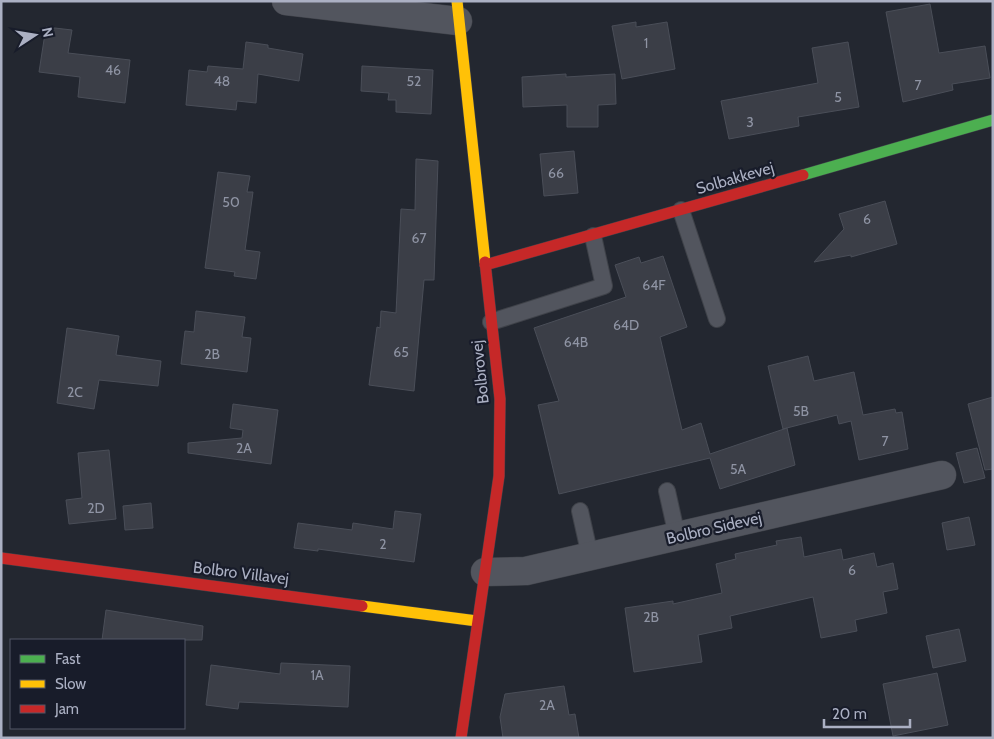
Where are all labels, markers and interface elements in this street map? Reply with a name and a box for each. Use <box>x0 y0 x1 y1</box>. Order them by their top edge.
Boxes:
north arrow <box>10 10 60 60</box>
text: N <box>38 26 58 39</box>
house number: 1 <box>644 34 648 52</box>
house number: 46 <box>105 61 121 79</box>
house number: 48 <box>214 72 230 90</box>
house number: 52 <box>407 72 421 90</box>
house number: 7 <box>914 76 922 94</box>
house number: 5 <box>834 88 842 106</box>
house number: 3 <box>746 113 754 131</box>
street label: Solbakkevej <box>694 158 776 198</box>
house number: 66 <box>548 164 564 182</box>
house number: 50 <box>222 193 240 211</box>
house number: 6 <box>863 210 871 228</box>
house number: 67 <box>412 229 426 247</box>
house number: 64F <box>642 276 666 294</box>
house number: 64D <box>613 316 639 334</box>
house number: 64B <box>564 333 588 351</box>
street label: Bolbrovej <box>467 339 493 405</box>
house number: 65 <box>393 343 409 361</box>
house number: 2B <box>204 345 220 363</box>
house number: 2C <box>67 383 83 401</box>
house number: 5B <box>793 402 809 420</box>
house number: 7 <box>881 432 889 450</box>
house number: 2A <box>236 439 252 457</box>
house number: 5A <box>730 460 746 478</box>
house number: 2D <box>87 499 105 517</box>
street label: Bolbro Sidevej <box>664 508 764 548</box>
house number: 2 <box>379 535 387 553</box>
street label: Bolbro Villavej <box>192 558 290 588</box>
house number: 6 <box>848 561 856 579</box>
house number: 2B <box>643 608 659 626</box>
legend <box>10 639 185 729</box>
text: Fast <box>55 650 80 668</box>
house number: 1A <box>310 666 324 684</box>
text: Slow <box>55 675 86 693</box>
house number: 2A <box>539 696 555 714</box>
scale bar <box>824 696 910 728</box>
text: Jam <box>54 700 79 718</box>
text: 20 m <box>832 705 867 723</box>

